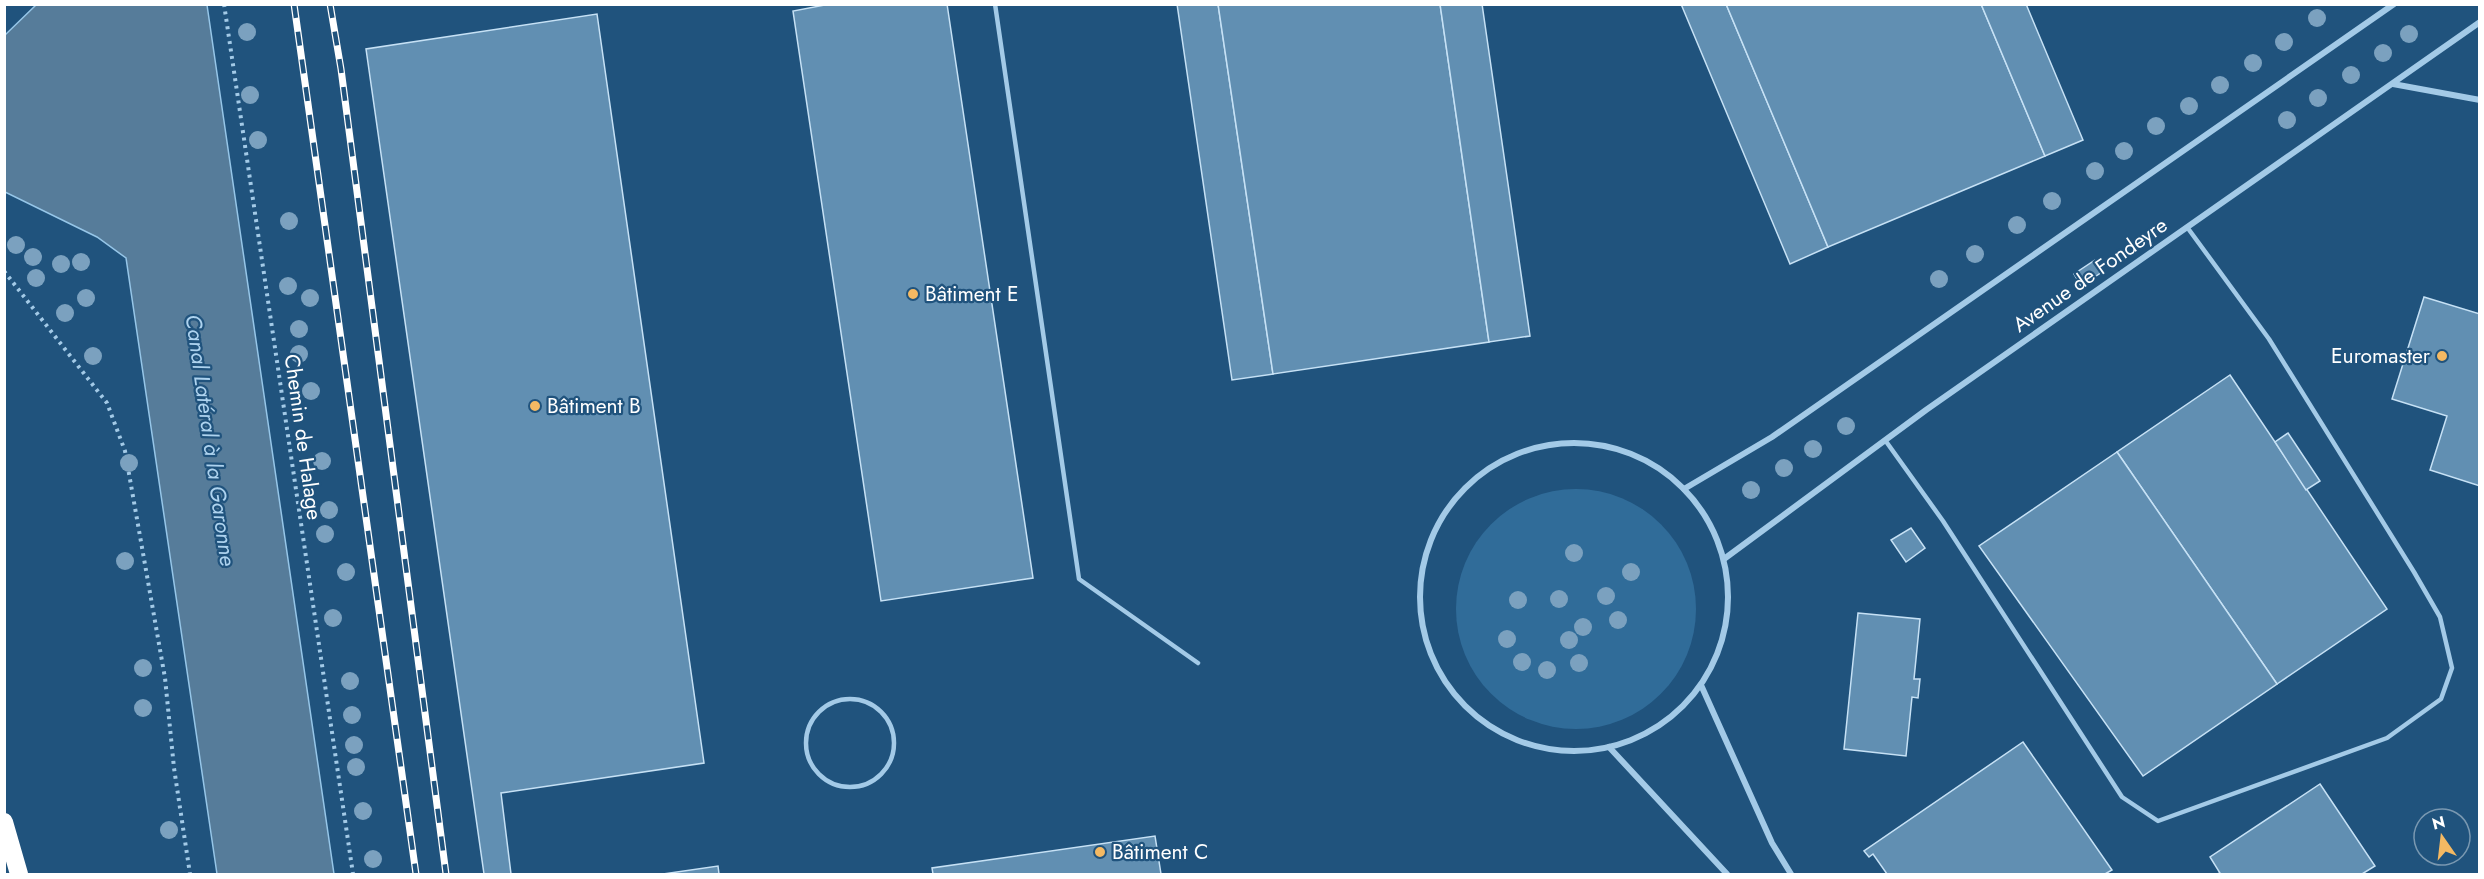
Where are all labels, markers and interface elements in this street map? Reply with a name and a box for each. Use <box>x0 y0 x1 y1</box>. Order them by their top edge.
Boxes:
street label: Avenue de Fondeyre <box>2007 210 2174 340</box>
place label: Bâtiment E <box>925 279 1019 309</box>
marker: Bâtiment E <box>906 287 920 301</box>
water label: Canal Latéral à la Garonne <box>177 312 245 568</box>
place label: Euromaster <box>2331 341 2431 371</box>
marker: Euromaster <box>2435 349 2449 363</box>
street label: Chemin de Halage <box>277 352 330 522</box>
place label: Bâtiment B <box>547 391 641 421</box>
marker: Bâtiment B <box>528 399 542 413</box>
north arrow <box>2412 807 2472 867</box>
text: N <box>2430 810 2447 836</box>
place label: Bâtiment C <box>1112 837 1208 867</box>
marker: Bâtiment C <box>1093 845 1107 859</box>

